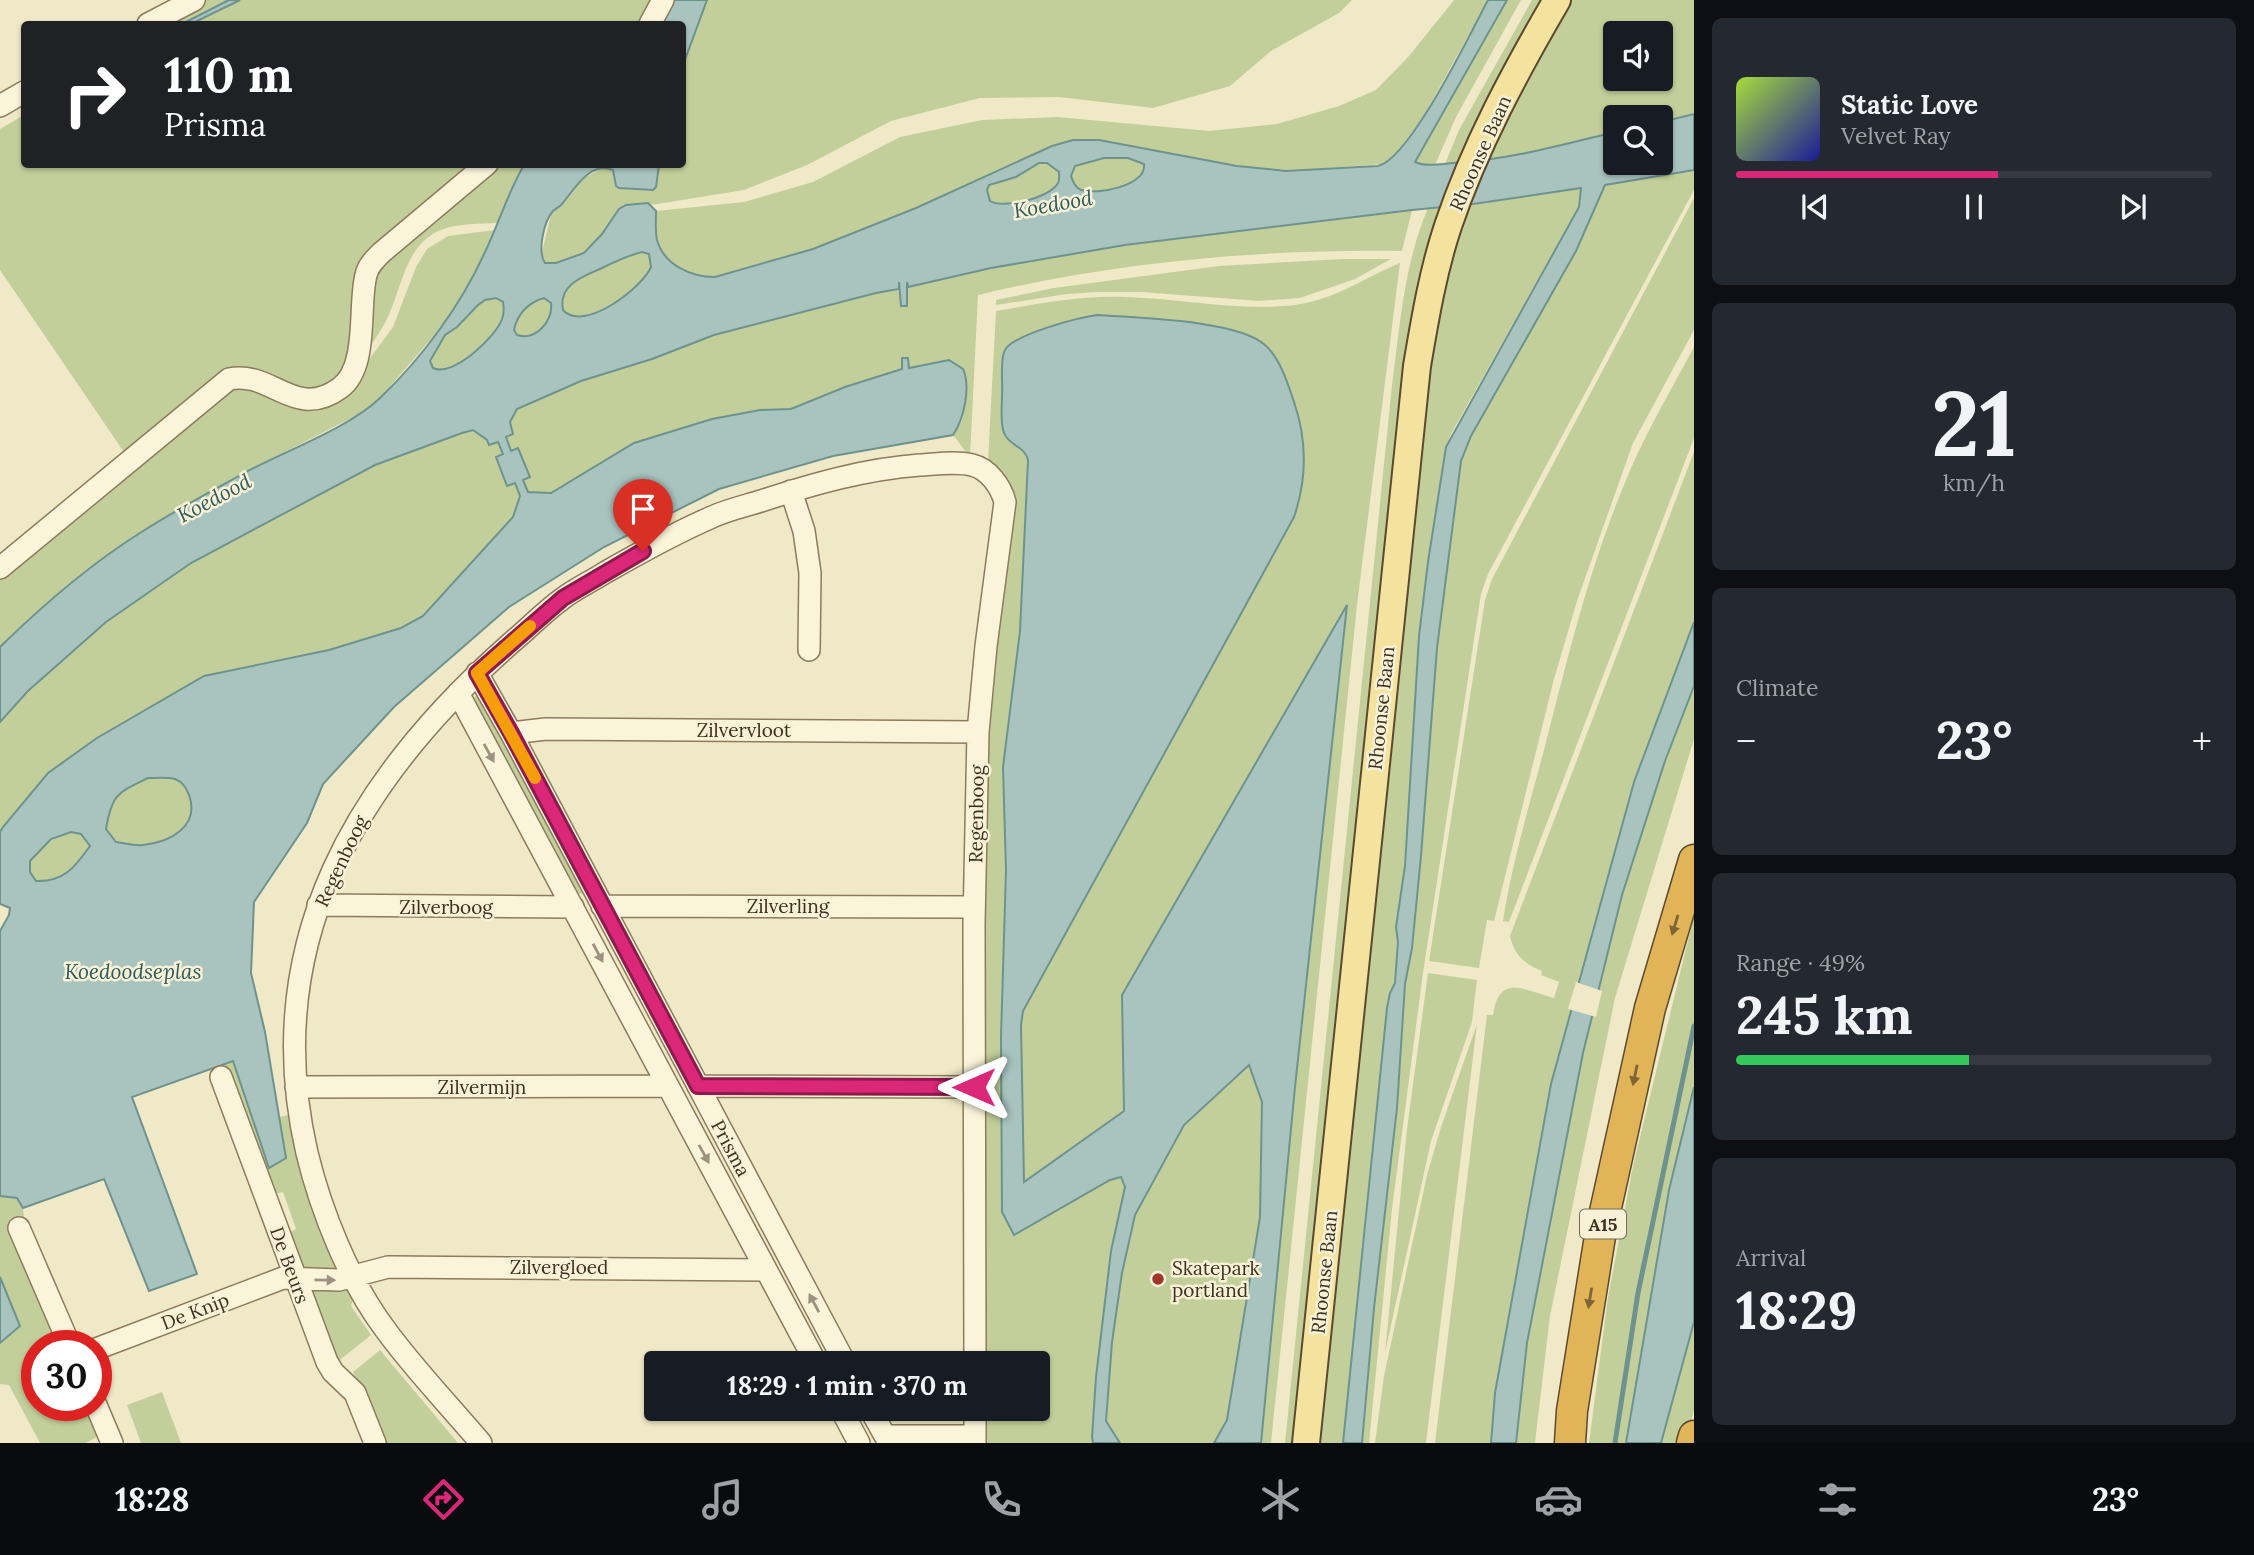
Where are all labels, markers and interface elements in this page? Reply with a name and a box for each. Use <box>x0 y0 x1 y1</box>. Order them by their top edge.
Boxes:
map controls <box>1603 21 1673 175</box>
button: sound <box>1603 21 1673 91</box>
text: 110 m <box>164 43 293 105</box>
icon: right <box>49 49 140 140</box>
text: Static Love <box>1841 88 1978 121</box>
street label: Rhoonse Baan <box>1444 91 1516 215</box>
text: Prisma <box>164 104 266 145</box>
button: search <box>1603 105 1673 175</box>
text: Velvet Ray <box>1841 121 1951 150</box>
water label: Koedood <box>1011 184 1095 224</box>
icon: previous <box>1796 188 1834 226</box>
icon: pause <box>1955 188 1993 226</box>
icon: next <box>2114 188 2152 226</box>
text: 21 <box>1931 364 2017 481</box>
water label: Koedood <box>173 467 256 529</box>
text: km/h <box>1943 468 2005 497</box>
pin <box>613 479 673 551</box>
icon: arrive <box>624 490 662 528</box>
street label: Rhoonse Baan <box>1363 645 1399 771</box>
text: Climate <box>1736 673 1818 702</box>
text: 23° <box>1936 707 2012 773</box>
text: − <box>1736 717 1756 765</box>
text: + <box>2192 717 2212 765</box>
street label: Zilvervloot <box>697 718 792 742</box>
one-way arrow <box>484 743 495 763</box>
street label: Regenboog <box>963 764 989 863</box>
street label: Regenboog <box>309 811 373 911</box>
street label: Zilverling <box>747 894 830 918</box>
street label: Zilverboog <box>399 895 493 919</box>
one-way arrow <box>1669 915 1679 936</box>
one-way arrow <box>592 943 603 963</box>
text: Range · 49% <box>1736 948 1865 977</box>
water label: Koedoodseplas <box>64 958 202 985</box>
text: 245 km <box>1736 982 1913 1048</box>
position arrow <box>937 1050 1011 1124</box>
one-way arrow <box>1630 1064 1641 1086</box>
street label: Zilvermijn <box>438 1075 526 1099</box>
street label: Prisma <box>706 1116 756 1181</box>
one-way arrow <box>698 1145 710 1164</box>
street label: Rhoonse Baan <box>1306 1209 1342 1335</box>
road number: A15 <box>1580 1210 1626 1238</box>
street label: De Beurs <box>265 1223 315 1307</box>
text: Arrival <box>1736 1243 1806 1272</box>
street label: Zilvergloed <box>510 1255 608 1279</box>
place label: Skatepark portland <box>1172 1256 1261 1302</box>
marker: Skatepark portland <box>1150 1271 1166 1287</box>
one-way arrow <box>314 1274 336 1286</box>
text: 18:29 <box>1736 1277 1858 1343</box>
street label: De Knip <box>158 1287 232 1335</box>
one-way arrow <box>1584 1287 1595 1309</box>
one-way arrow <box>808 1293 819 1313</box>
speed limit sign: 30 <box>21 1330 112 1421</box>
text: 18:29 · 1 min · 370 m <box>727 1369 967 1402</box>
icon: directions <box>419 1475 468 1524</box>
icon: music <box>698 1475 747 1524</box>
icon: phone <box>977 1475 1026 1524</box>
icon: climate <box>1256 1475 1305 1524</box>
icon: car <box>1534 1475 1583 1524</box>
icon: filters <box>1813 1475 1862 1524</box>
text: 18:28 <box>115 1479 190 1520</box>
text: 23° <box>2092 1479 2139 1520</box>

